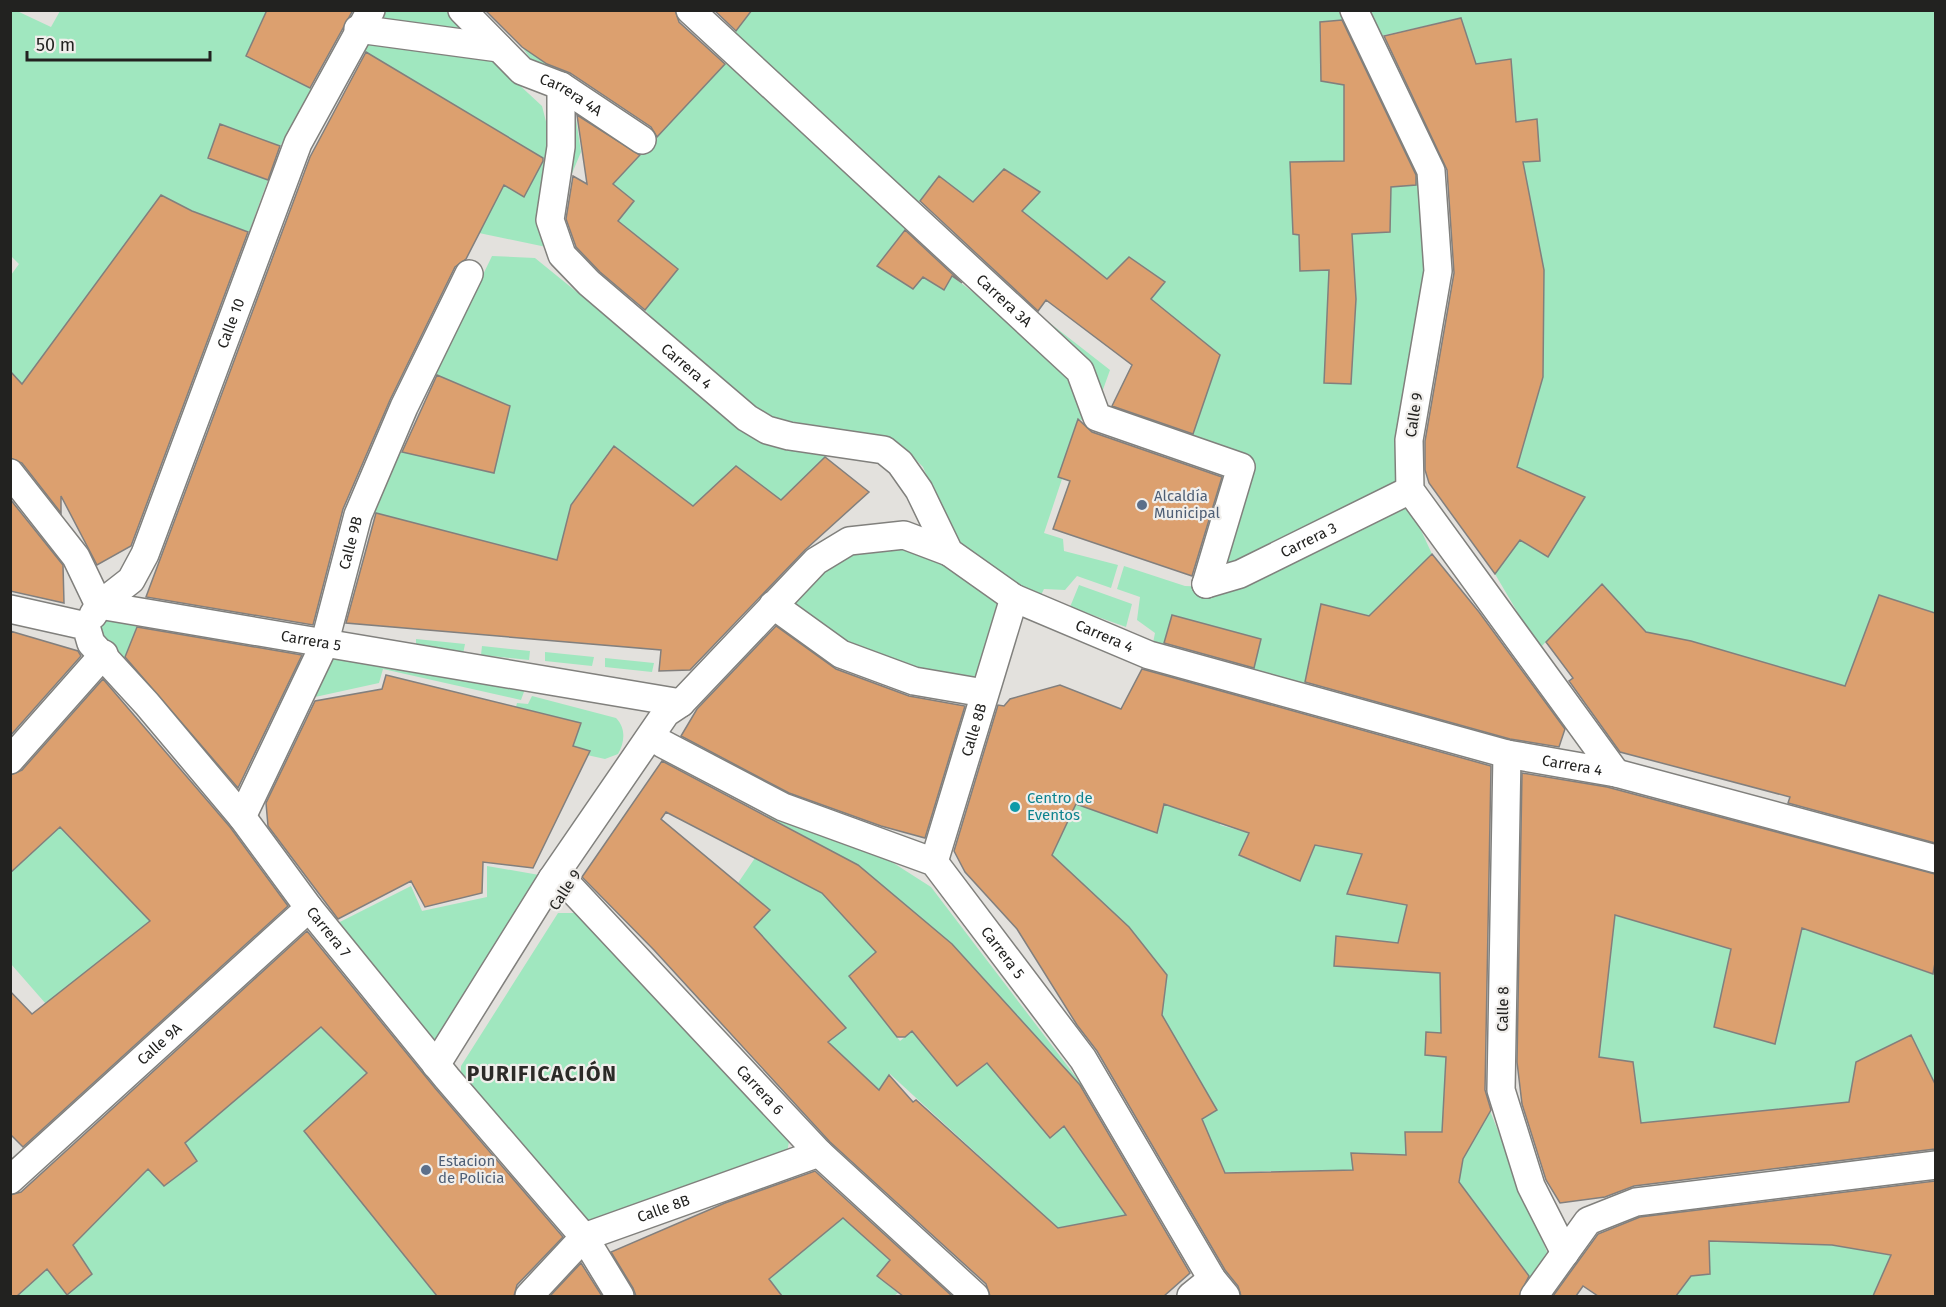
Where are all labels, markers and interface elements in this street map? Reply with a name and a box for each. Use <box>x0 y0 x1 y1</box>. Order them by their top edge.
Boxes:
scale bar <box>27 24 210 62</box>
text: 50 m <box>36 34 75 56</box>
street label: Carrera 4A <box>537 70 606 120</box>
street label: Carrera 3A <box>973 271 1036 331</box>
street label: Calle 10 <box>213 296 248 351</box>
street label: Carrera 4 <box>657 340 716 393</box>
street label: Calle 9 <box>1402 391 1426 439</box>
place label: Alcaldía Municipal <box>1154 487 1221 522</box>
marker: Alcaldía Municipal <box>1135 498 1149 512</box>
street label: Calle 9B <box>335 514 366 571</box>
street label: Carrera 3 <box>1277 519 1340 562</box>
street label: Carrera 4 <box>1073 616 1136 656</box>
street label: Carrera 5 <box>280 627 342 655</box>
street label: Calle 8B <box>957 701 991 759</box>
street label: Carrera 4 <box>1541 751 1604 779</box>
place label: Centro de Eventos <box>1027 789 1093 824</box>
marker: Centro de Eventos <box>1008 800 1022 814</box>
street label: Calle 9 <box>545 866 585 914</box>
street label: Carrera 7 <box>303 903 355 961</box>
street label: Carrera 5 <box>977 923 1028 982</box>
street label: Calle 8 <box>1494 986 1512 1032</box>
street label: Calle 9A <box>134 1019 186 1069</box>
district label: PURIFICACIÓN <box>467 1060 617 1087</box>
street label: Carrera 6 <box>733 1062 788 1119</box>
place label: Estacion de Policia <box>438 1152 504 1187</box>
marker: Estacion de Policia <box>419 1163 433 1177</box>
street label: Calle 8B <box>635 1191 692 1226</box>

